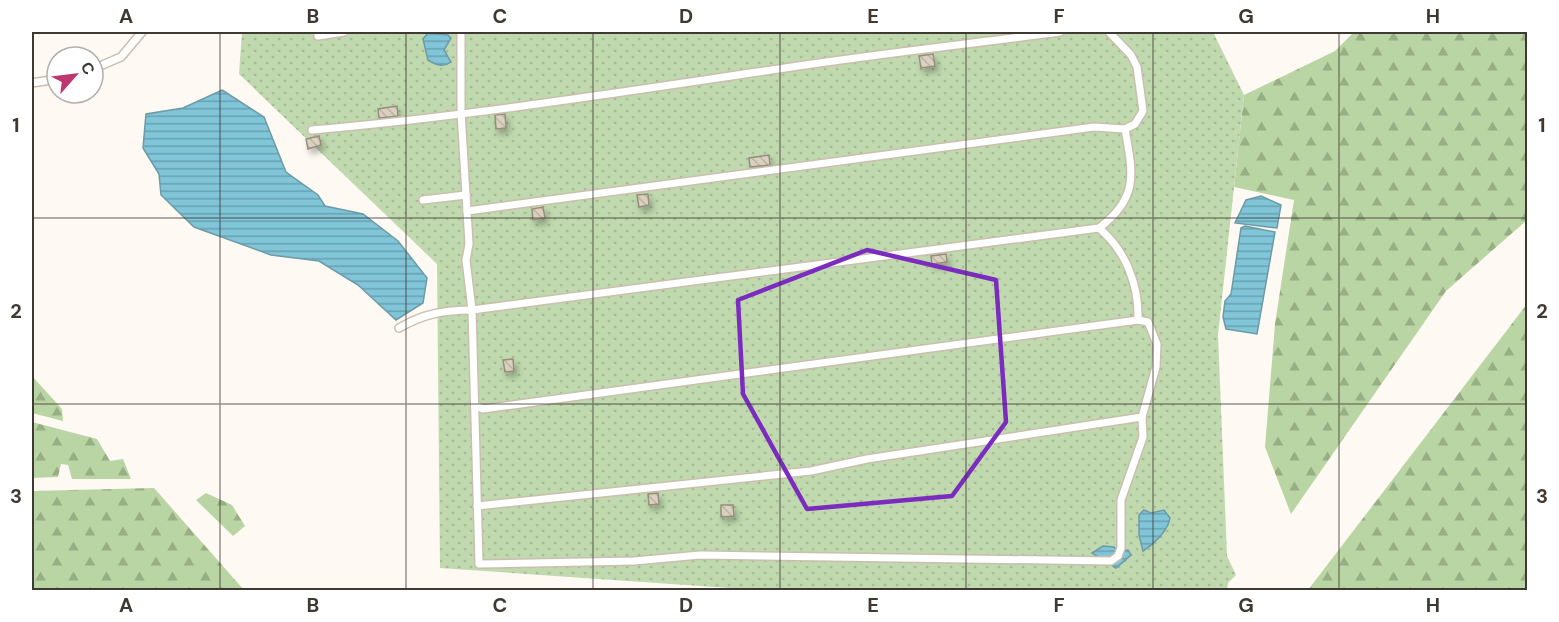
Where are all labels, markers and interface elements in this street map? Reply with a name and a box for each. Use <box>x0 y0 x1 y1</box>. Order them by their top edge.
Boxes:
text: A <box>119 3 133 29</box>
text: B <box>307 3 319 29</box>
text: C <box>493 3 507 29</box>
text: D <box>679 3 693 29</box>
text: E <box>867 3 879 29</box>
text: F <box>1053 3 1065 29</box>
text: G <box>1238 3 1254 29</box>
text: H <box>1426 3 1440 29</box>
north arrow <box>45 45 105 105</box>
text: С <box>76 58 100 79</box>
text: 1 <box>12 112 20 138</box>
text: 1 <box>1538 112 1546 138</box>
text: 2 <box>10 298 22 324</box>
text: 2 <box>1536 298 1548 324</box>
text: 3 <box>10 483 22 509</box>
text: 3 <box>1536 483 1548 509</box>
text: A <box>119 592 133 618</box>
text: B <box>307 592 319 618</box>
text: C <box>493 592 507 618</box>
text: D <box>679 592 693 618</box>
text: E <box>867 592 879 618</box>
text: F <box>1053 592 1065 618</box>
text: G <box>1238 592 1254 618</box>
text: H <box>1426 592 1440 618</box>

